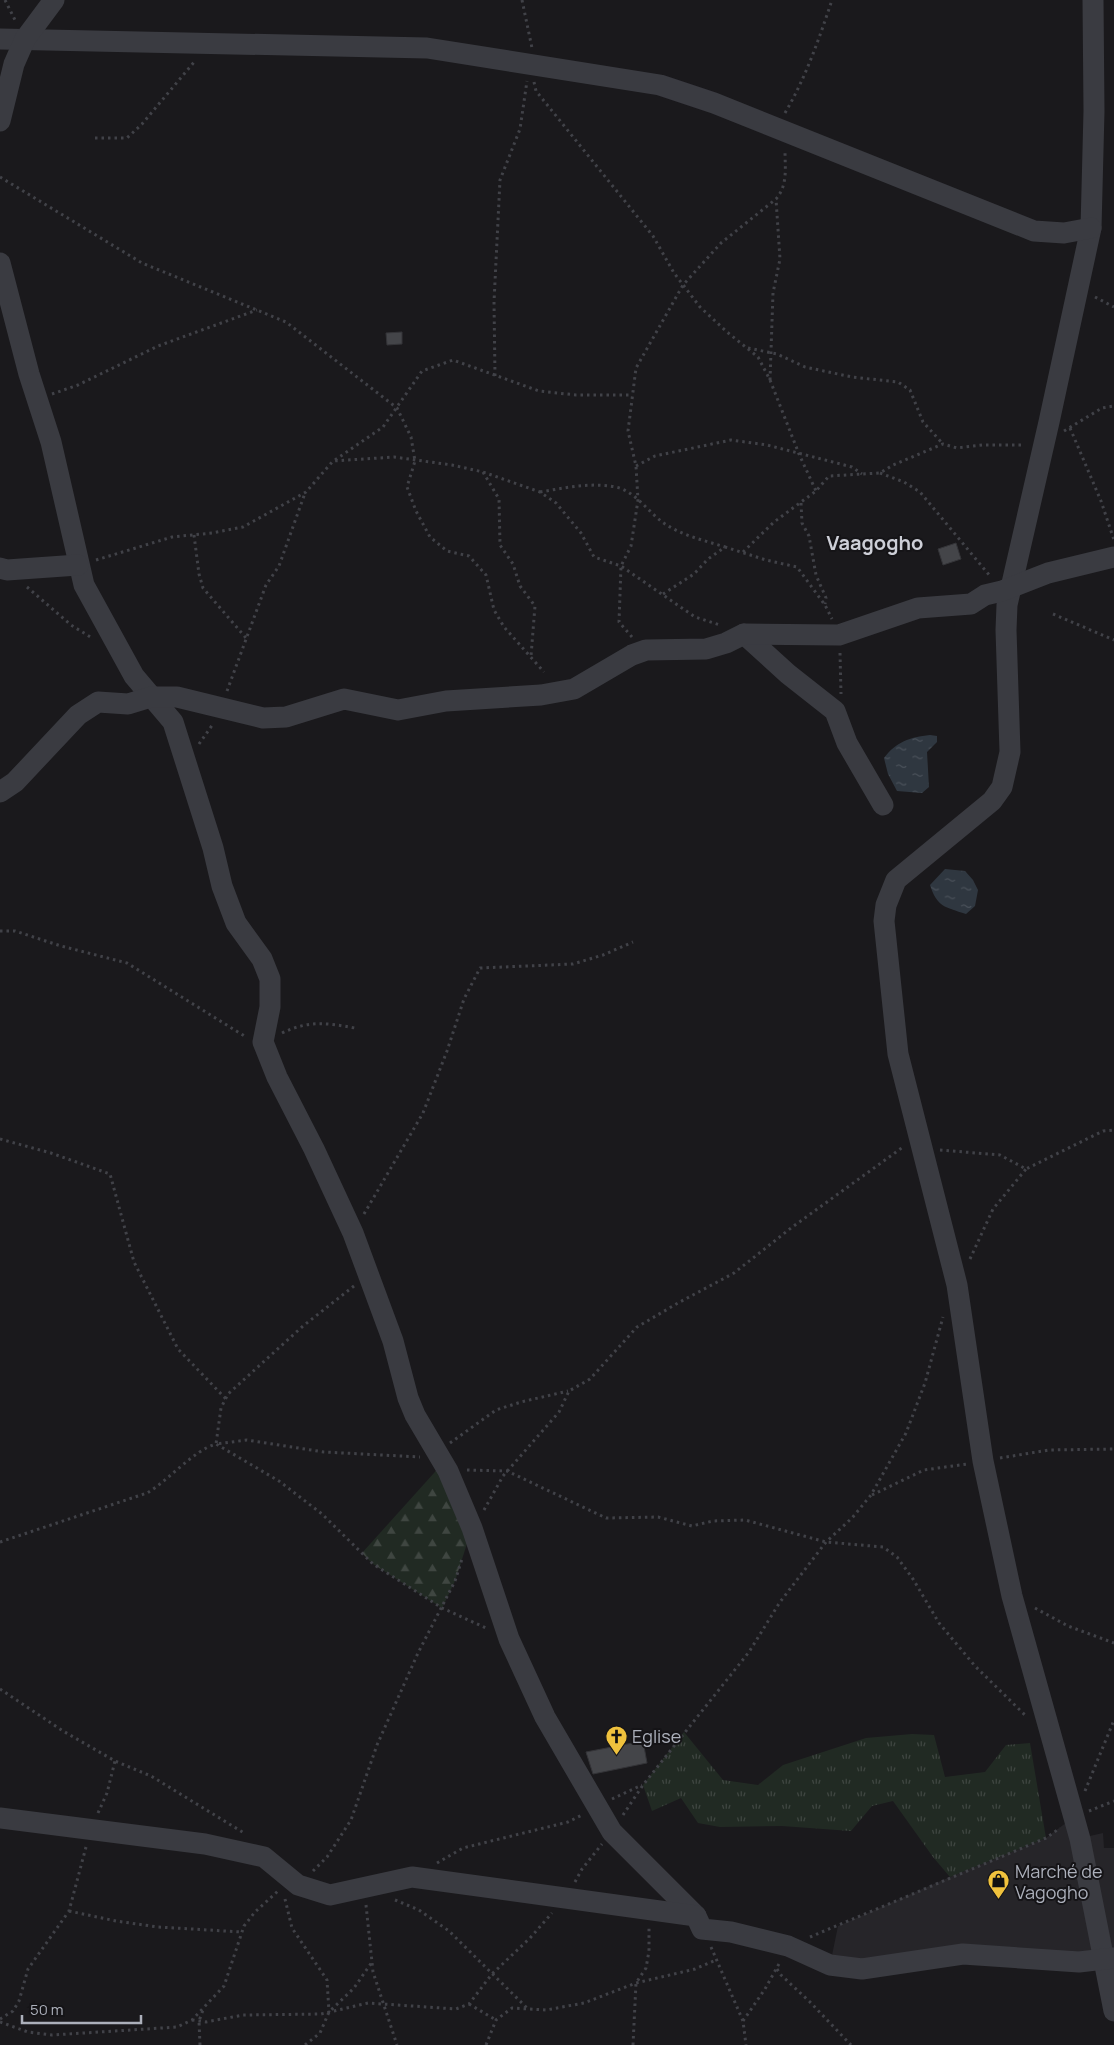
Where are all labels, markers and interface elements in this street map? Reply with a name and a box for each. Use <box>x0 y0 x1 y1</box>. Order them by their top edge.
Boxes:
district label: Vaagogho <box>827 529 923 556</box>
church icon: Eglise <box>604 1724 628 1755</box>
place label: Eglise <box>632 1724 681 1748</box>
place label: Marché de Vagogho <box>1015 1859 1102 1904</box>
shop icon: Marché de Vagogho <box>987 1869 1011 1900</box>
scale bar <box>22 1992 141 2024</box>
text: 50 m <box>30 1999 64 2020</box>

